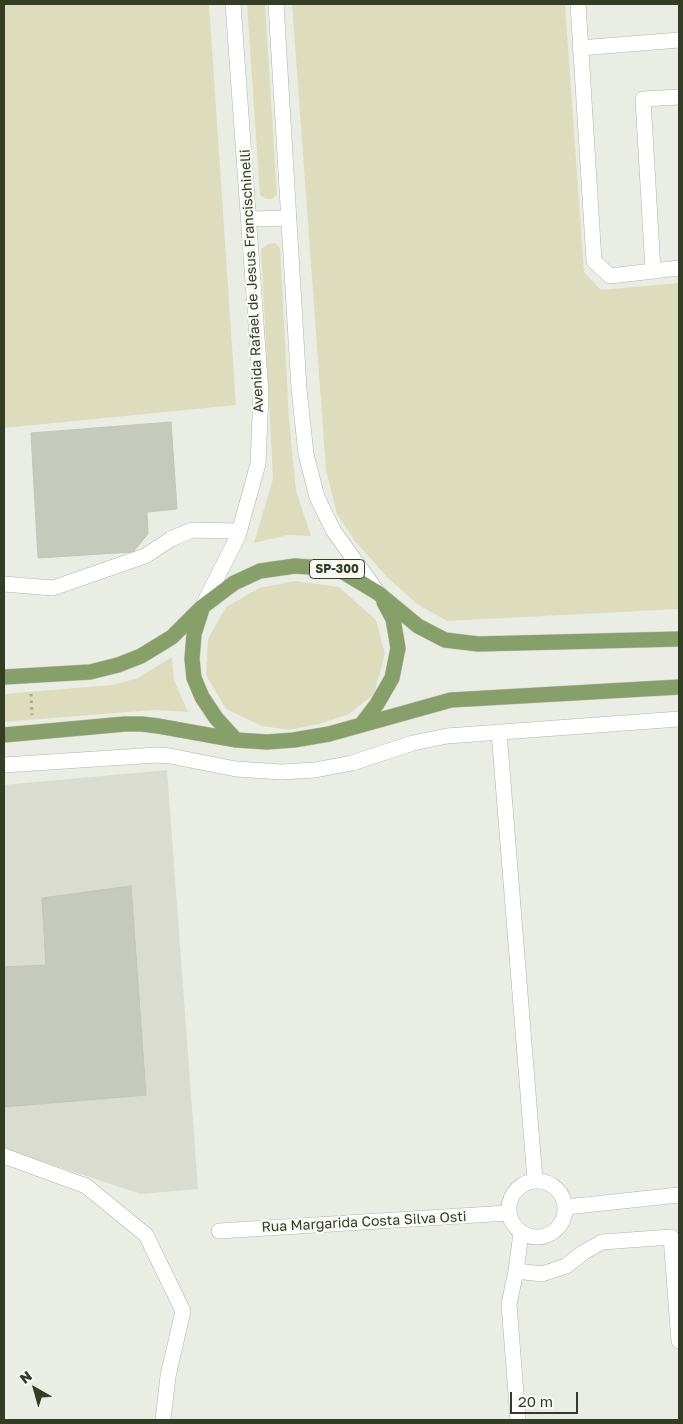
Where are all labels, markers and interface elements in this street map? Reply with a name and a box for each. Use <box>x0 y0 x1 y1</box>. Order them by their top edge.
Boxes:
street label: Avenida Rafael de Jesus Francischinelli <box>237 149 267 413</box>
road number: SP-300 <box>310 560 364 578</box>
street label: Rua Margarida Costa Silva Osti <box>261 1208 467 1236</box>
north arrow <box>10 1364 60 1414</box>
text: N <box>16 1367 35 1387</box>
scale bar <box>513 1382 580 1414</box>
text: 20 m <box>518 1392 553 1410</box>

